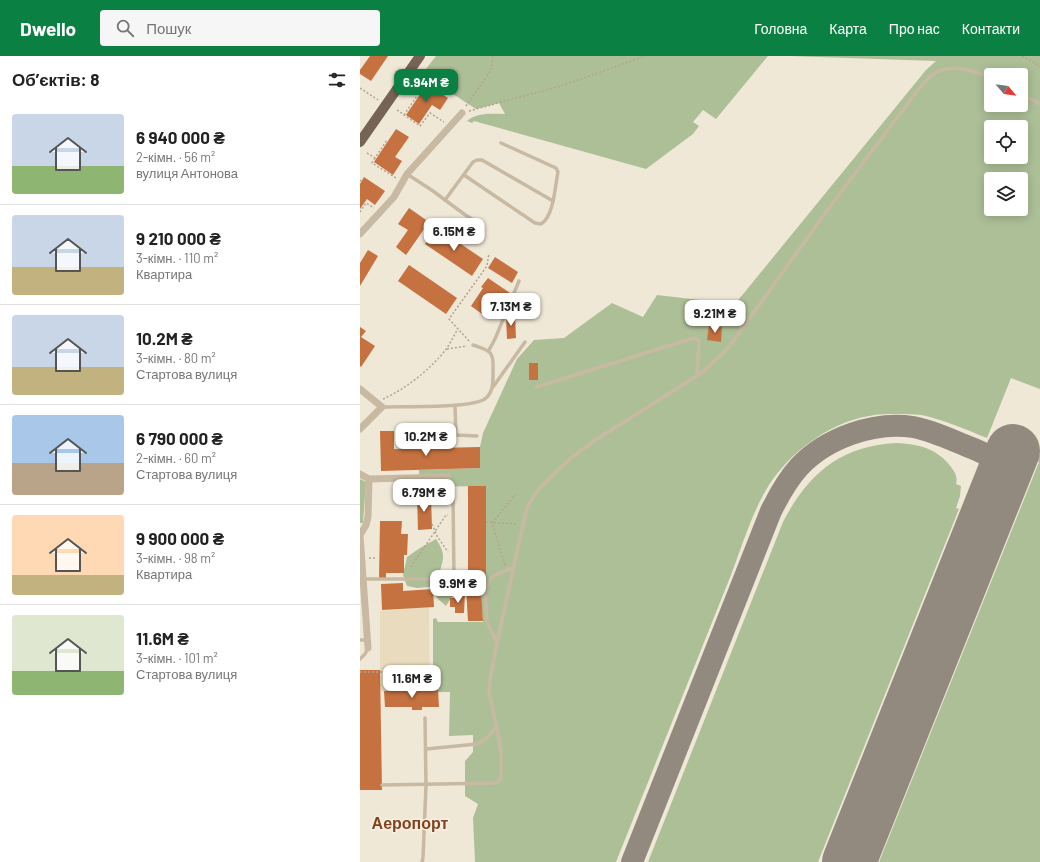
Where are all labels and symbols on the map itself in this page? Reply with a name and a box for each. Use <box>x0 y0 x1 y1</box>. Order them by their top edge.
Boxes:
north arrow <box>984 68 1028 112</box>
pin: 6.94M ₴ <box>389 69 463 103</box>
pin: 6.15M ₴ <box>417 218 491 252</box>
pin: 7.13M ₴ <box>474 293 548 327</box>
pin: 9.21M ₴ <box>678 300 752 334</box>
pin: 10.2M ₴ <box>389 423 463 457</box>
pin: 6.79M ₴ <box>387 479 461 513</box>
pin: 9.9M ₴ <box>425 570 491 604</box>
pin: 11.6M ₴ <box>375 665 449 699</box>
district label: Аеропорт <box>372 813 449 832</box>

